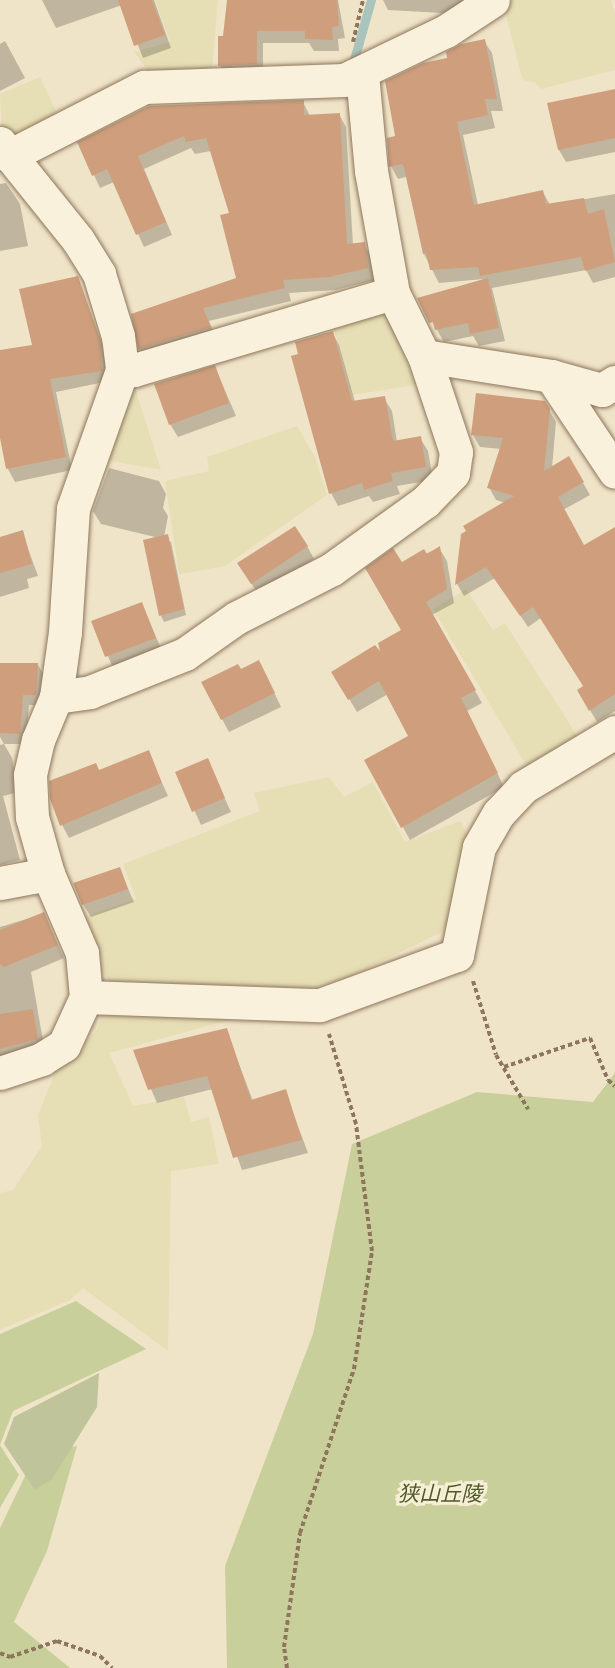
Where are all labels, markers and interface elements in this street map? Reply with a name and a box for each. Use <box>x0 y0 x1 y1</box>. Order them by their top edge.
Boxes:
park label: 狭山丘陵 <box>398 1479 482 1505</box>

